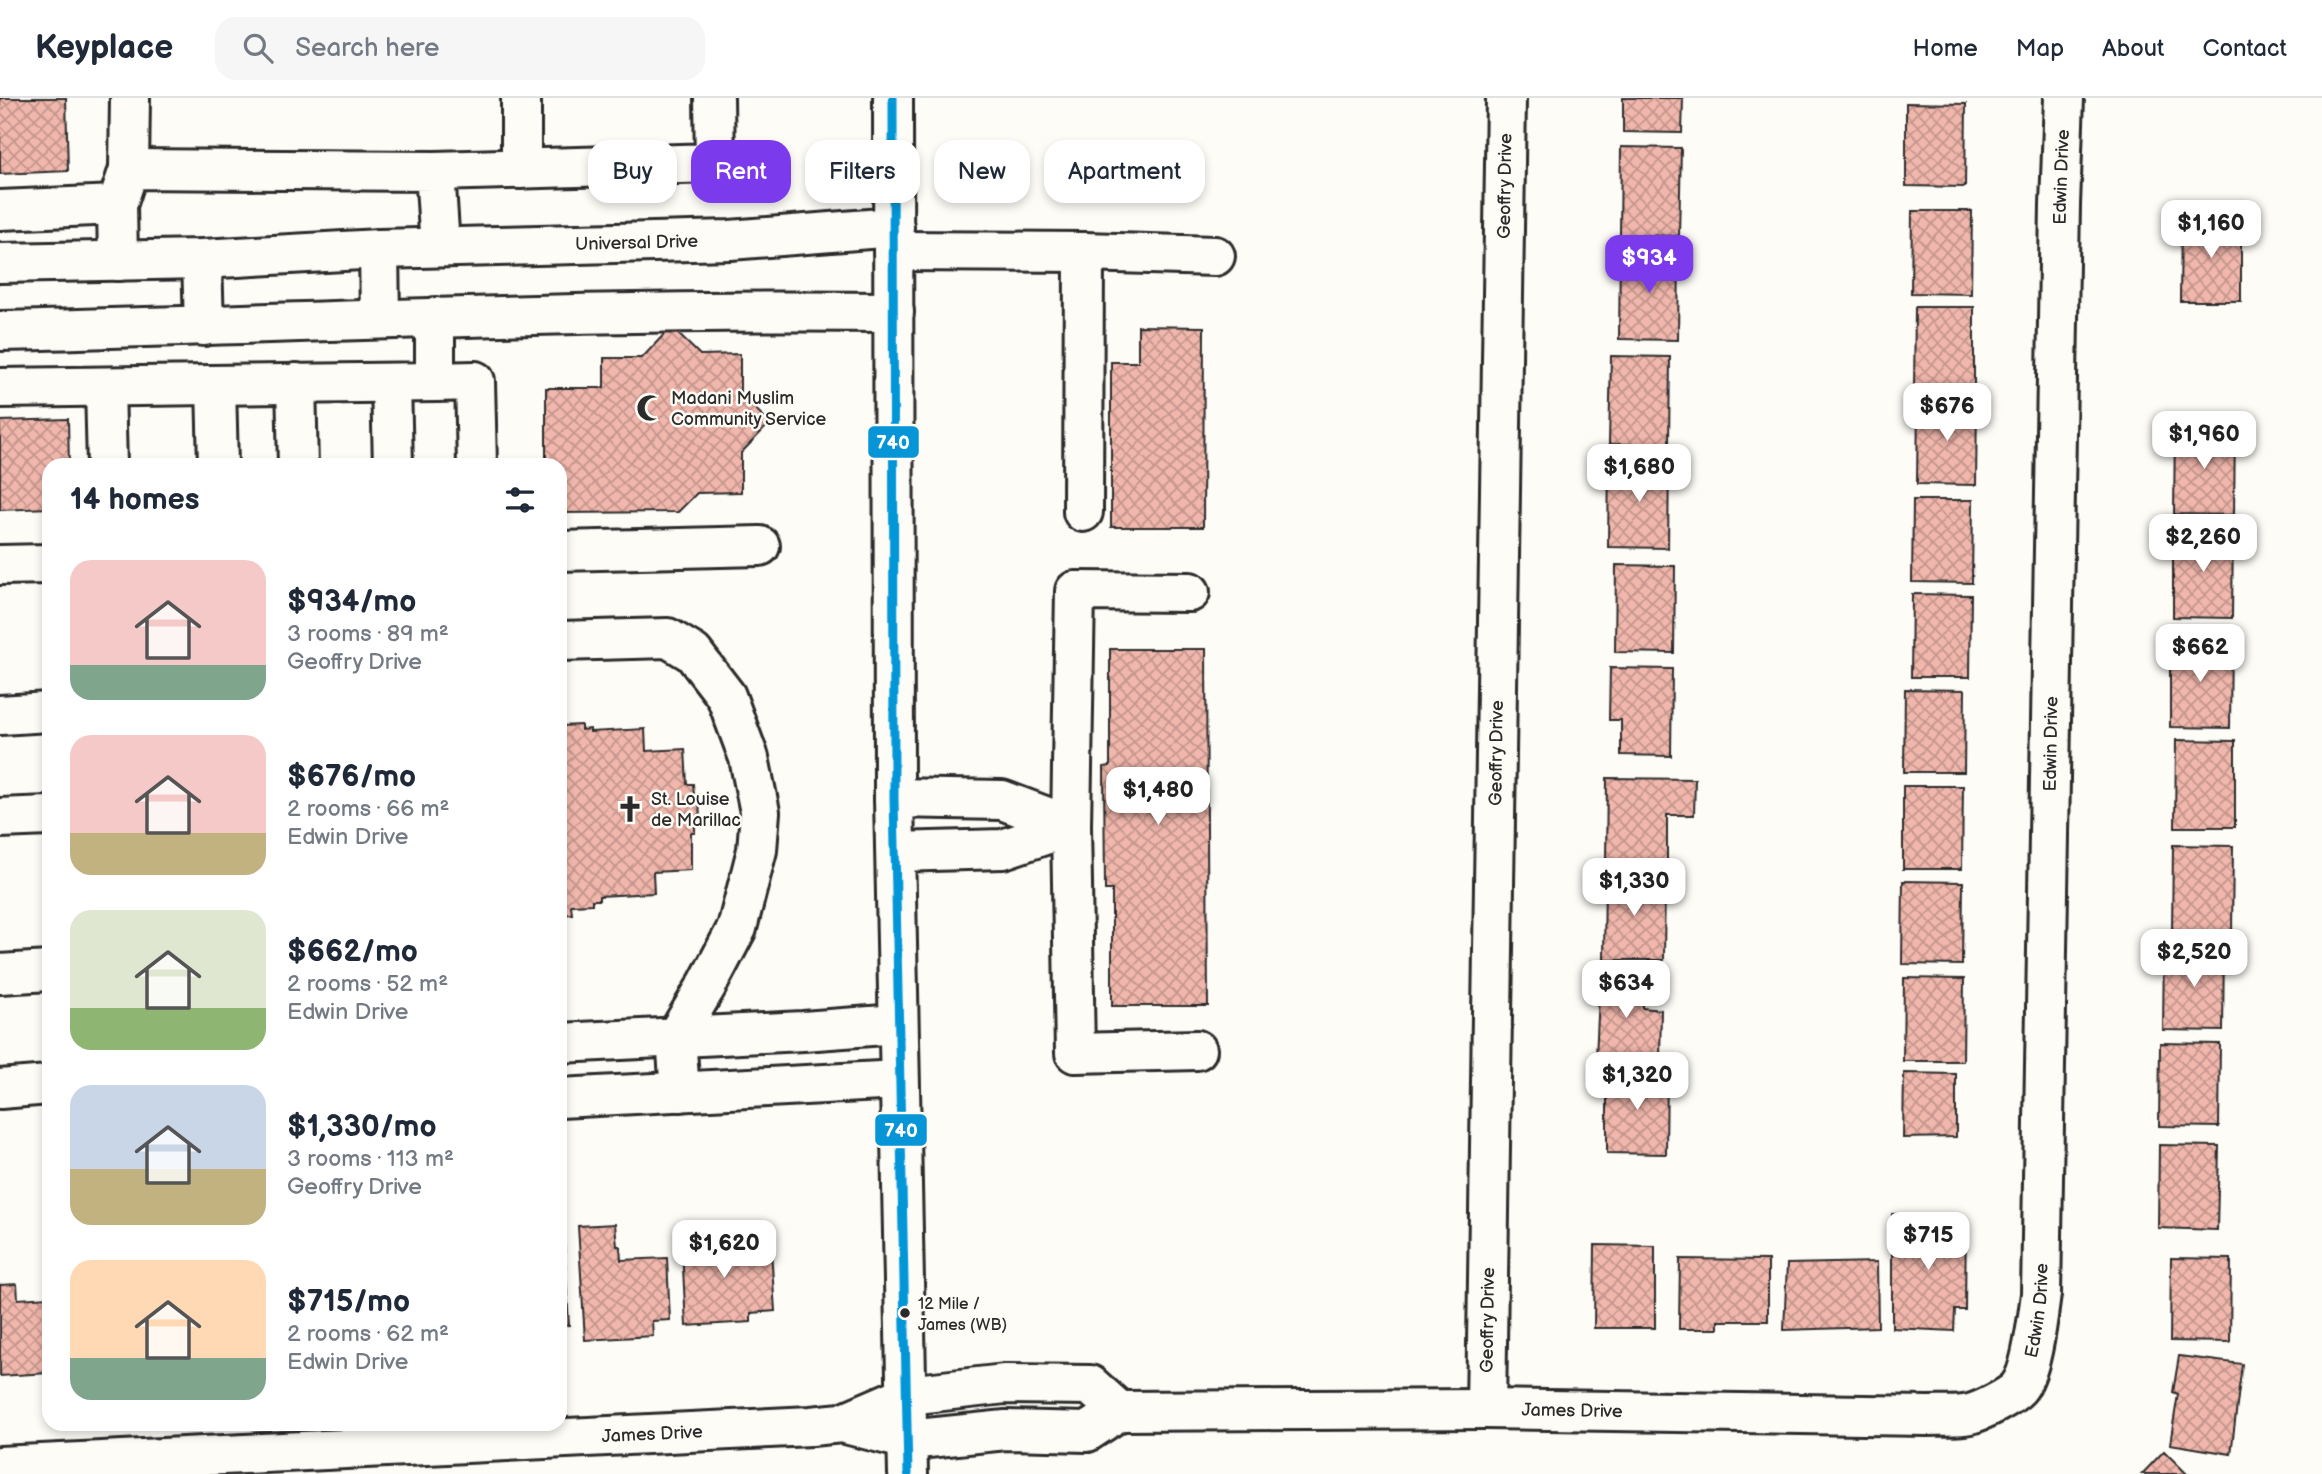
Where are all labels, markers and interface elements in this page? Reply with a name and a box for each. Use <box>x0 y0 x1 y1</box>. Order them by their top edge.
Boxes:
search box <box>215 17 705 80</box>
text: Keyplace <box>35 28 173 68</box>
icon: search <box>239 29 277 67</box>
text: Search here <box>295 33 439 64</box>
text: Home <box>1913 34 1978 63</box>
text: Map <box>2016 34 2064 63</box>
text: About <box>2102 34 2164 63</box>
text: Contact <box>2202 34 2287 63</box>
street label: Edwin Drive <box>2049 129 2073 225</box>
street label: Geoffry Drive <box>1493 133 1516 239</box>
chip: Buy <box>588 140 677 203</box>
chip: Rent <box>691 140 791 203</box>
chip: Filters <box>805 140 920 203</box>
chip: New <box>934 140 1030 203</box>
chip: Apartment <box>1044 140 1205 203</box>
pin: $1,160 <box>2154 200 2268 260</box>
text: $1,160 <box>2177 209 2245 237</box>
street label: Universal Drive <box>575 230 699 254</box>
pin: $934 <box>1608 236 1690 295</box>
text: $934 <box>1621 244 1677 272</box>
pin: $676 <box>1906 384 1988 443</box>
place label: Madani Muslim Community Service <box>671 388 827 430</box>
text: $676 <box>1919 392 1975 420</box>
mosque icon: Madani Muslim Community Service <box>635 393 665 423</box>
pin: $1,960 <box>2147 412 2261 471</box>
text: $1,960 <box>2168 420 2240 448</box>
line badge: 740 <box>867 425 920 459</box>
text: 740 <box>876 432 910 455</box>
pin: $1,680 <box>1582 444 1696 504</box>
text: $1,680 <box>1603 453 1675 481</box>
icon: filters <box>501 481 539 519</box>
text: 14 homes <box>70 482 199 518</box>
pin: $2,260 <box>2146 514 2260 574</box>
text: $2,260 <box>2165 523 2241 551</box>
text: $934/mo <box>287 584 416 620</box>
icon: home <box>126 588 210 672</box>
text: 3 rooms · 89 m² <box>287 620 449 648</box>
pin: $662 <box>2159 624 2241 684</box>
text: $662 <box>2172 633 2228 661</box>
text: Geoffry Drive <box>287 648 422 676</box>
street label: Edwin Drive <box>2039 696 2062 792</box>
street label: Geoffry Drive <box>1485 700 1507 806</box>
text: $676/mo <box>287 759 416 795</box>
icon: home <box>126 763 210 847</box>
pin: $1,480 <box>1101 768 1215 827</box>
text: $1,480 <box>1122 776 1194 804</box>
place label: St. Louise de Marillac <box>651 789 741 831</box>
church icon: St. Louise de Marillac <box>615 794 645 824</box>
text: 2 rooms · 66 m² <box>287 795 449 823</box>
text: Edwin Drive <box>287 823 409 851</box>
pin: $1,330 <box>1577 858 1691 918</box>
text: $1,330 <box>1598 867 1670 895</box>
pin: $2,520 <box>2137 930 2251 989</box>
text: $662/mo <box>287 934 418 970</box>
icon: home <box>126 938 210 1022</box>
text: $2,520 <box>2156 938 2232 966</box>
pin: $634 <box>1585 960 1667 1020</box>
text: $634 <box>1598 969 1654 997</box>
text: 2 rooms · 52 m² <box>287 970 448 998</box>
text: Edwin Drive <box>287 998 409 1026</box>
pin: $1,320 <box>1580 1052 1694 1112</box>
text: $1,320 <box>1601 1061 1673 1089</box>
text: $1,330/mo <box>287 1109 437 1145</box>
icon: home <box>126 1113 210 1197</box>
line badge: 740 <box>874 1113 928 1147</box>
text: 740 <box>884 1120 918 1143</box>
text: 3 rooms · 113 m² <box>287 1145 454 1173</box>
text: Geoffry Drive <box>287 1173 422 1201</box>
pin: $715 <box>1887 1212 1969 1272</box>
pin: $1,620 <box>667 1220 781 1280</box>
text: $715 <box>1903 1221 1953 1249</box>
text: $1,620 <box>688 1229 760 1257</box>
street label: Edwin Drive <box>2020 1263 2052 1360</box>
street label: Geoffry Drive <box>1476 1267 1499 1373</box>
text: $715/mo <box>287 1284 410 1320</box>
icon: home <box>126 1288 210 1372</box>
place label: 12 Mile / James (WB) <box>918 1295 1007 1335</box>
marker: 12 Mile / James (WB) <box>898 1306 912 1320</box>
text: 2 rooms · 62 m² <box>287 1320 449 1348</box>
text: Edwin Drive <box>287 1348 409 1376</box>
street label: James Drive <box>1521 1399 1623 1422</box>
street label: James Drive <box>601 1421 703 1447</box>

